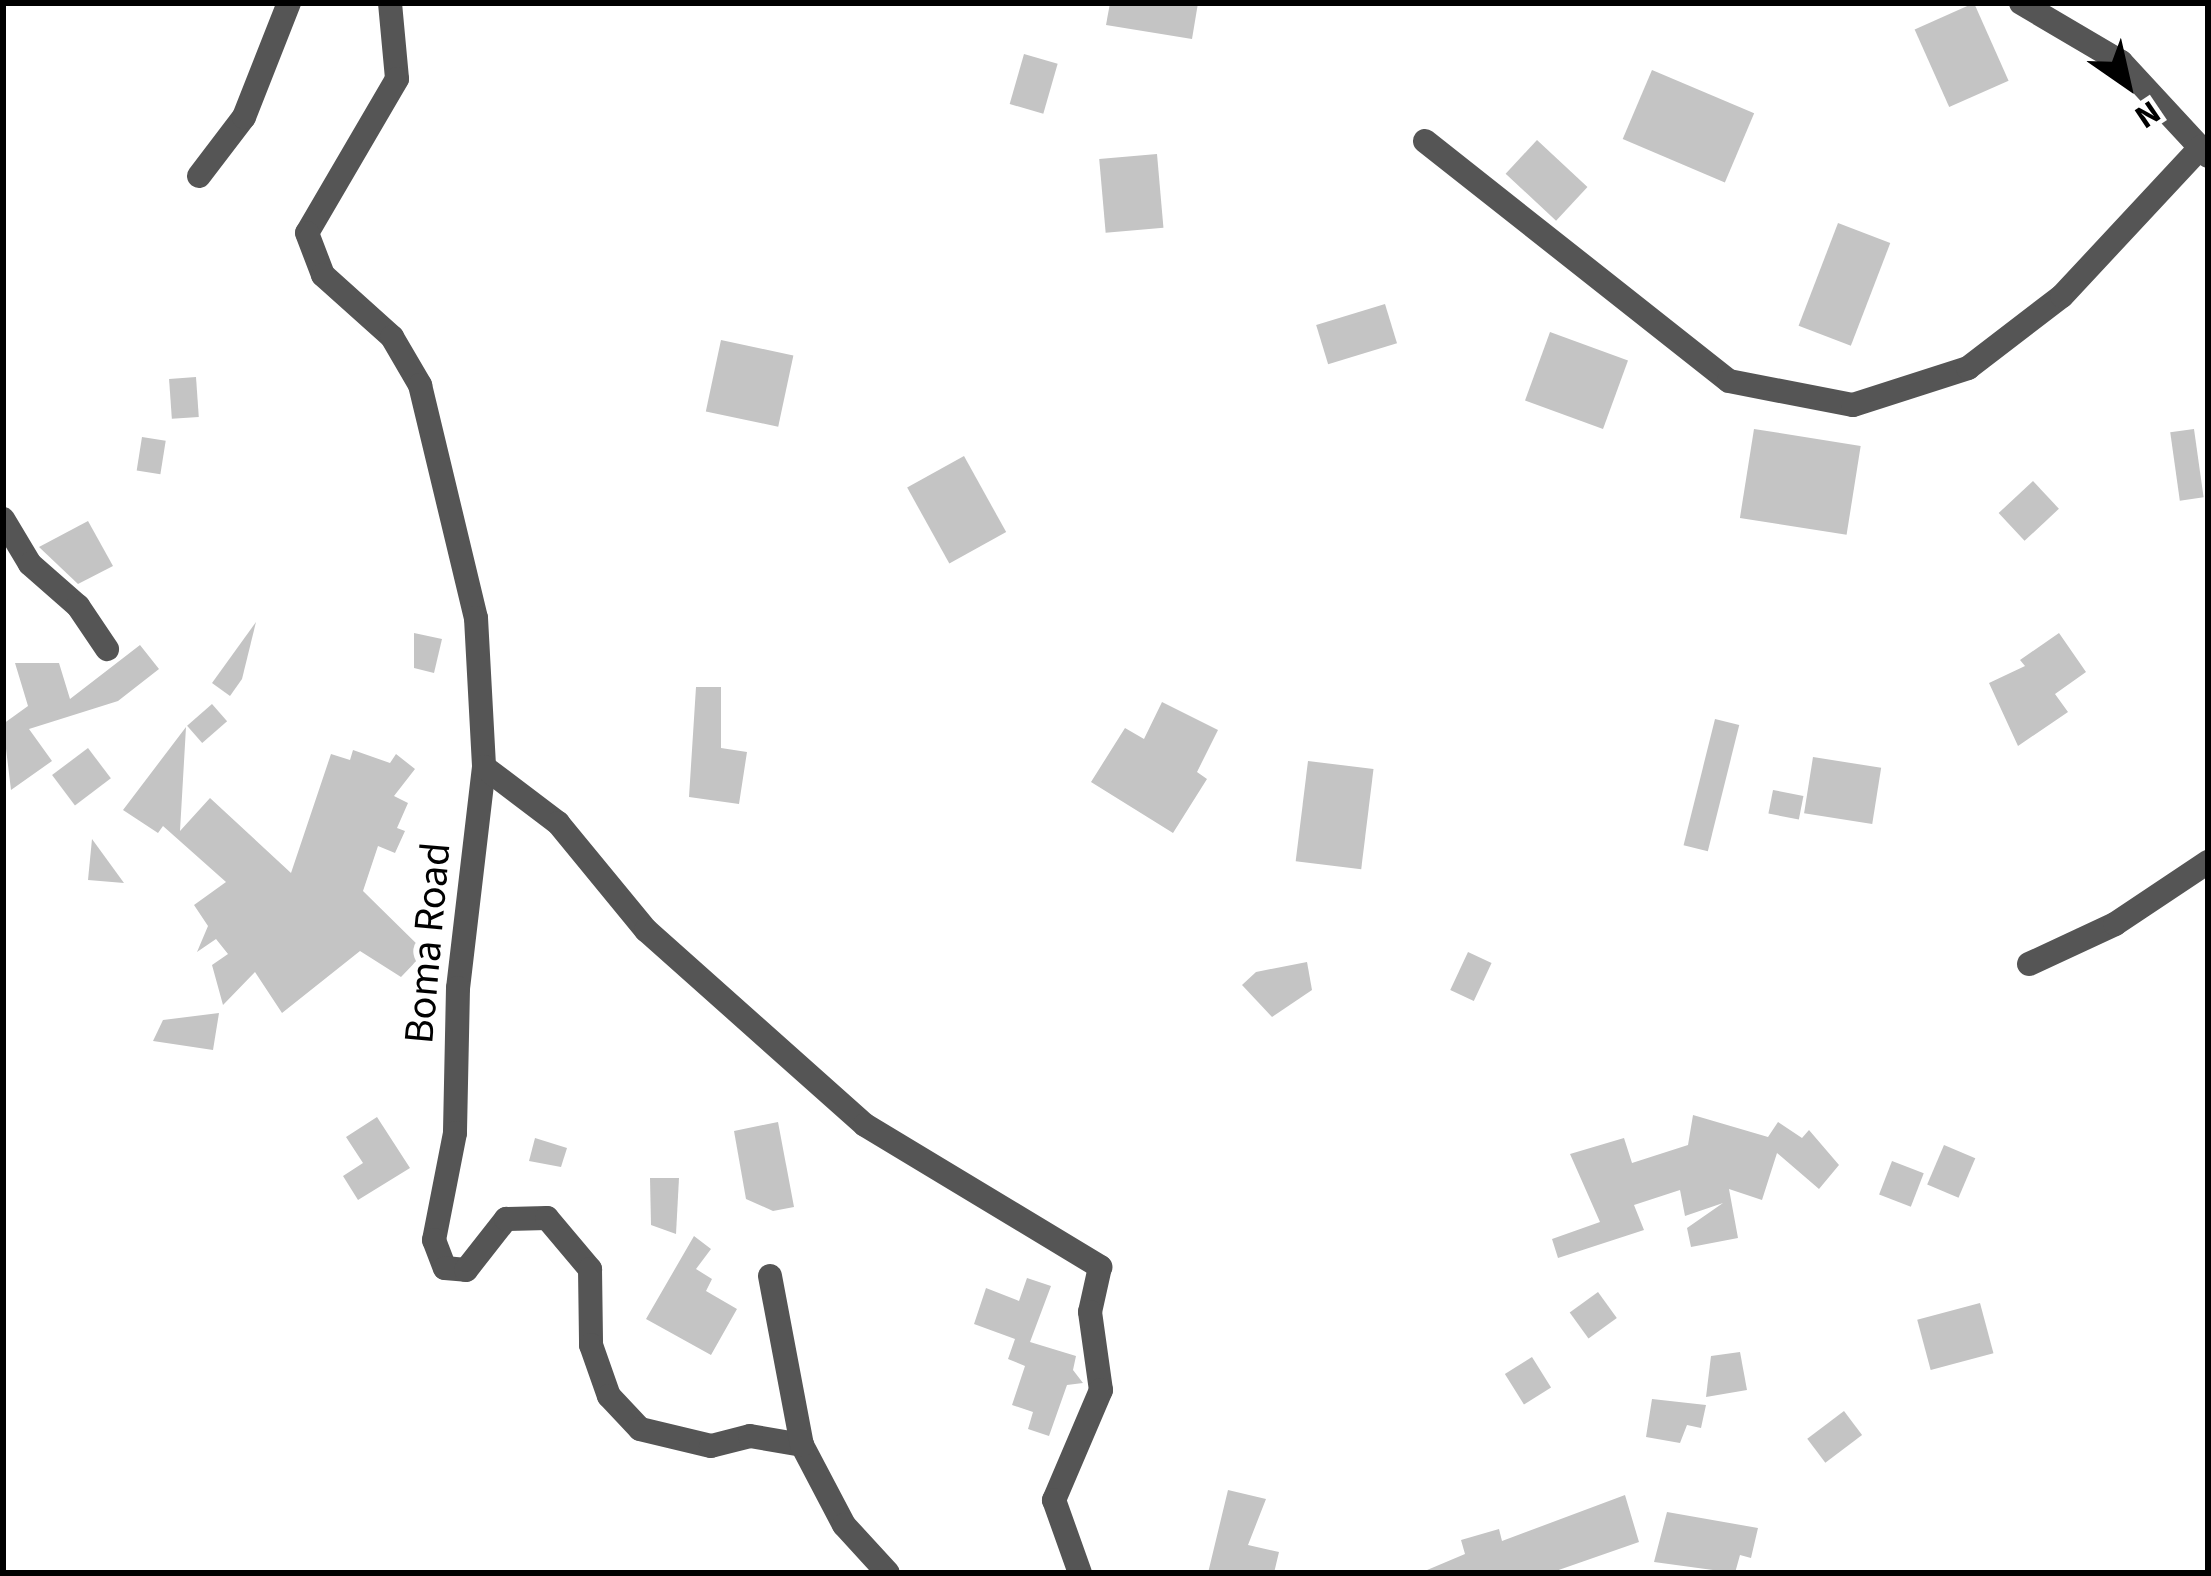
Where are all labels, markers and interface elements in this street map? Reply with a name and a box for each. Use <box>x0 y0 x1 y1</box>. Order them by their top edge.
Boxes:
north arrow <box>2067 24 2187 144</box>
text: N <box>2125 89 2170 140</box>
street label: Boma Road <box>394 840 462 1046</box>

